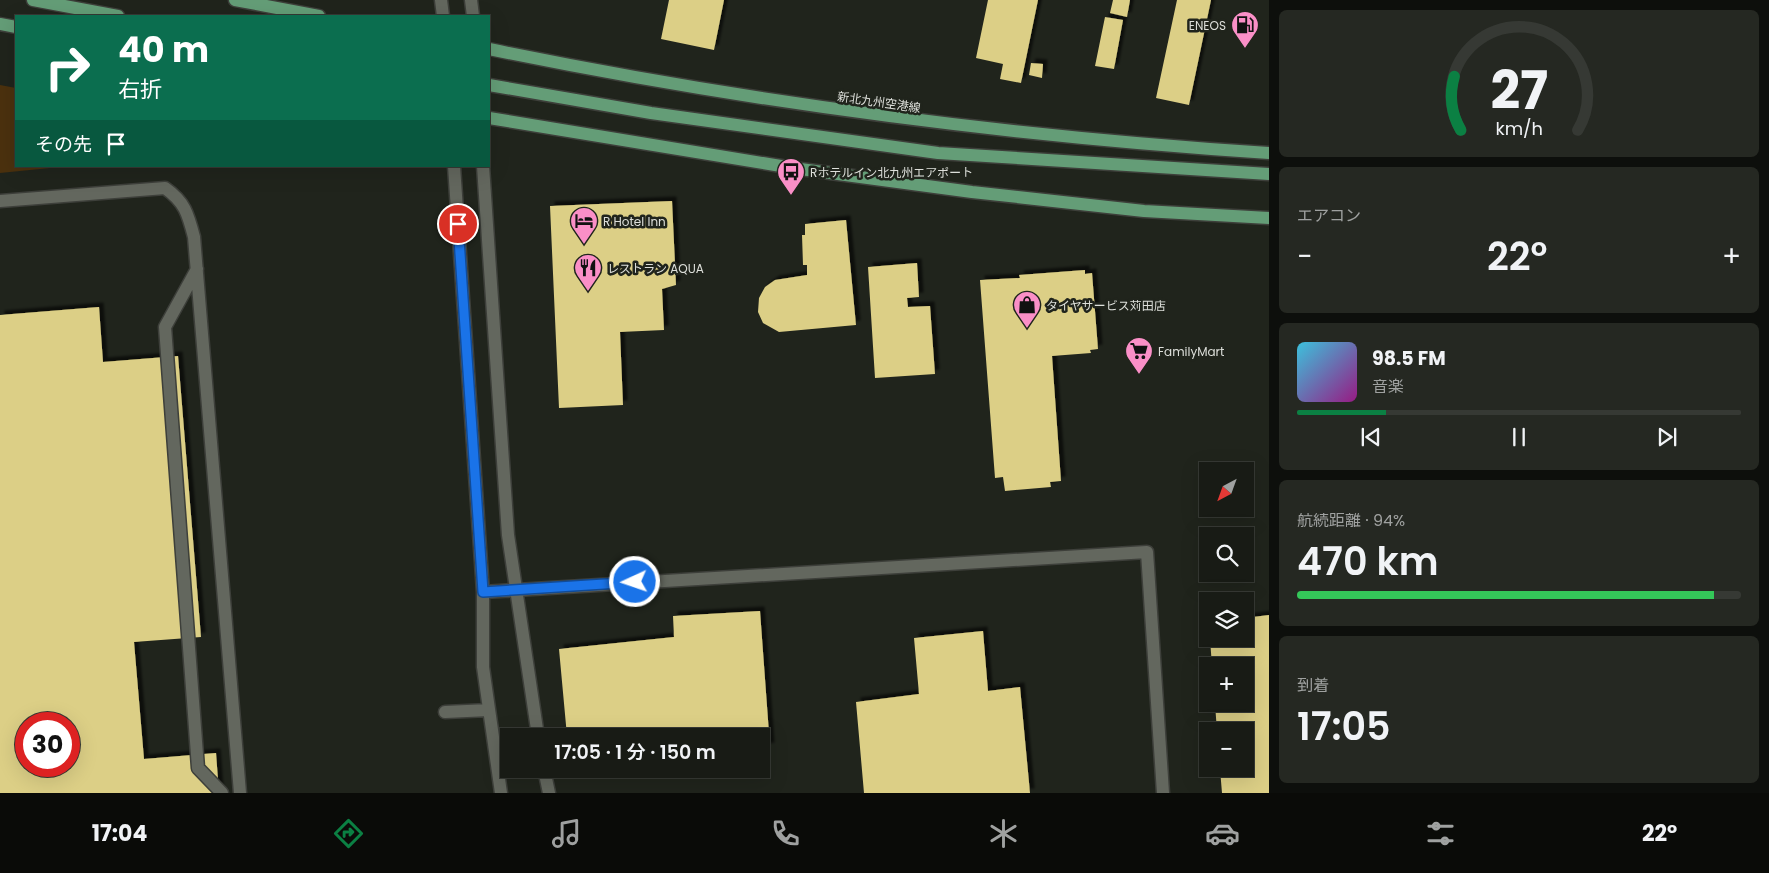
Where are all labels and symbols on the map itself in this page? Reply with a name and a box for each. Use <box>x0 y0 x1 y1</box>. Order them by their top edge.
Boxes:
fuel station icon: ENEOS <box>1230 10 1260 49</box>
place label: ENEOS <box>1189 17 1226 34</box>
street label: 新北九州空港線 <box>836 88 922 116</box>
bus stop icon: Rホテルイン北九州エアポート <box>776 157 806 196</box>
place label: Rホテルイン北九州エアポート <box>810 164 973 181</box>
pin <box>437 203 479 245</box>
hotel icon: R Hotel Inn <box>569 206 599 245</box>
place label: R Hotel Inn <box>603 213 666 230</box>
restaurant icon: レストラン AQUA <box>573 253 603 292</box>
place label: レストラン AQUA <box>607 260 704 277</box>
shop icon: タイヤサービス苅田店 <box>1012 290 1042 329</box>
place label: タイヤサービス苅田店 <box>1046 297 1166 314</box>
supermarket icon: FamilyMart <box>1124 336 1154 375</box>
place label: FamilyMart <box>1158 343 1224 360</box>
north arrow <box>1199 462 1254 518</box>
position arrow <box>608 555 660 607</box>
speed limit sign: 30 <box>15 712 80 777</box>

